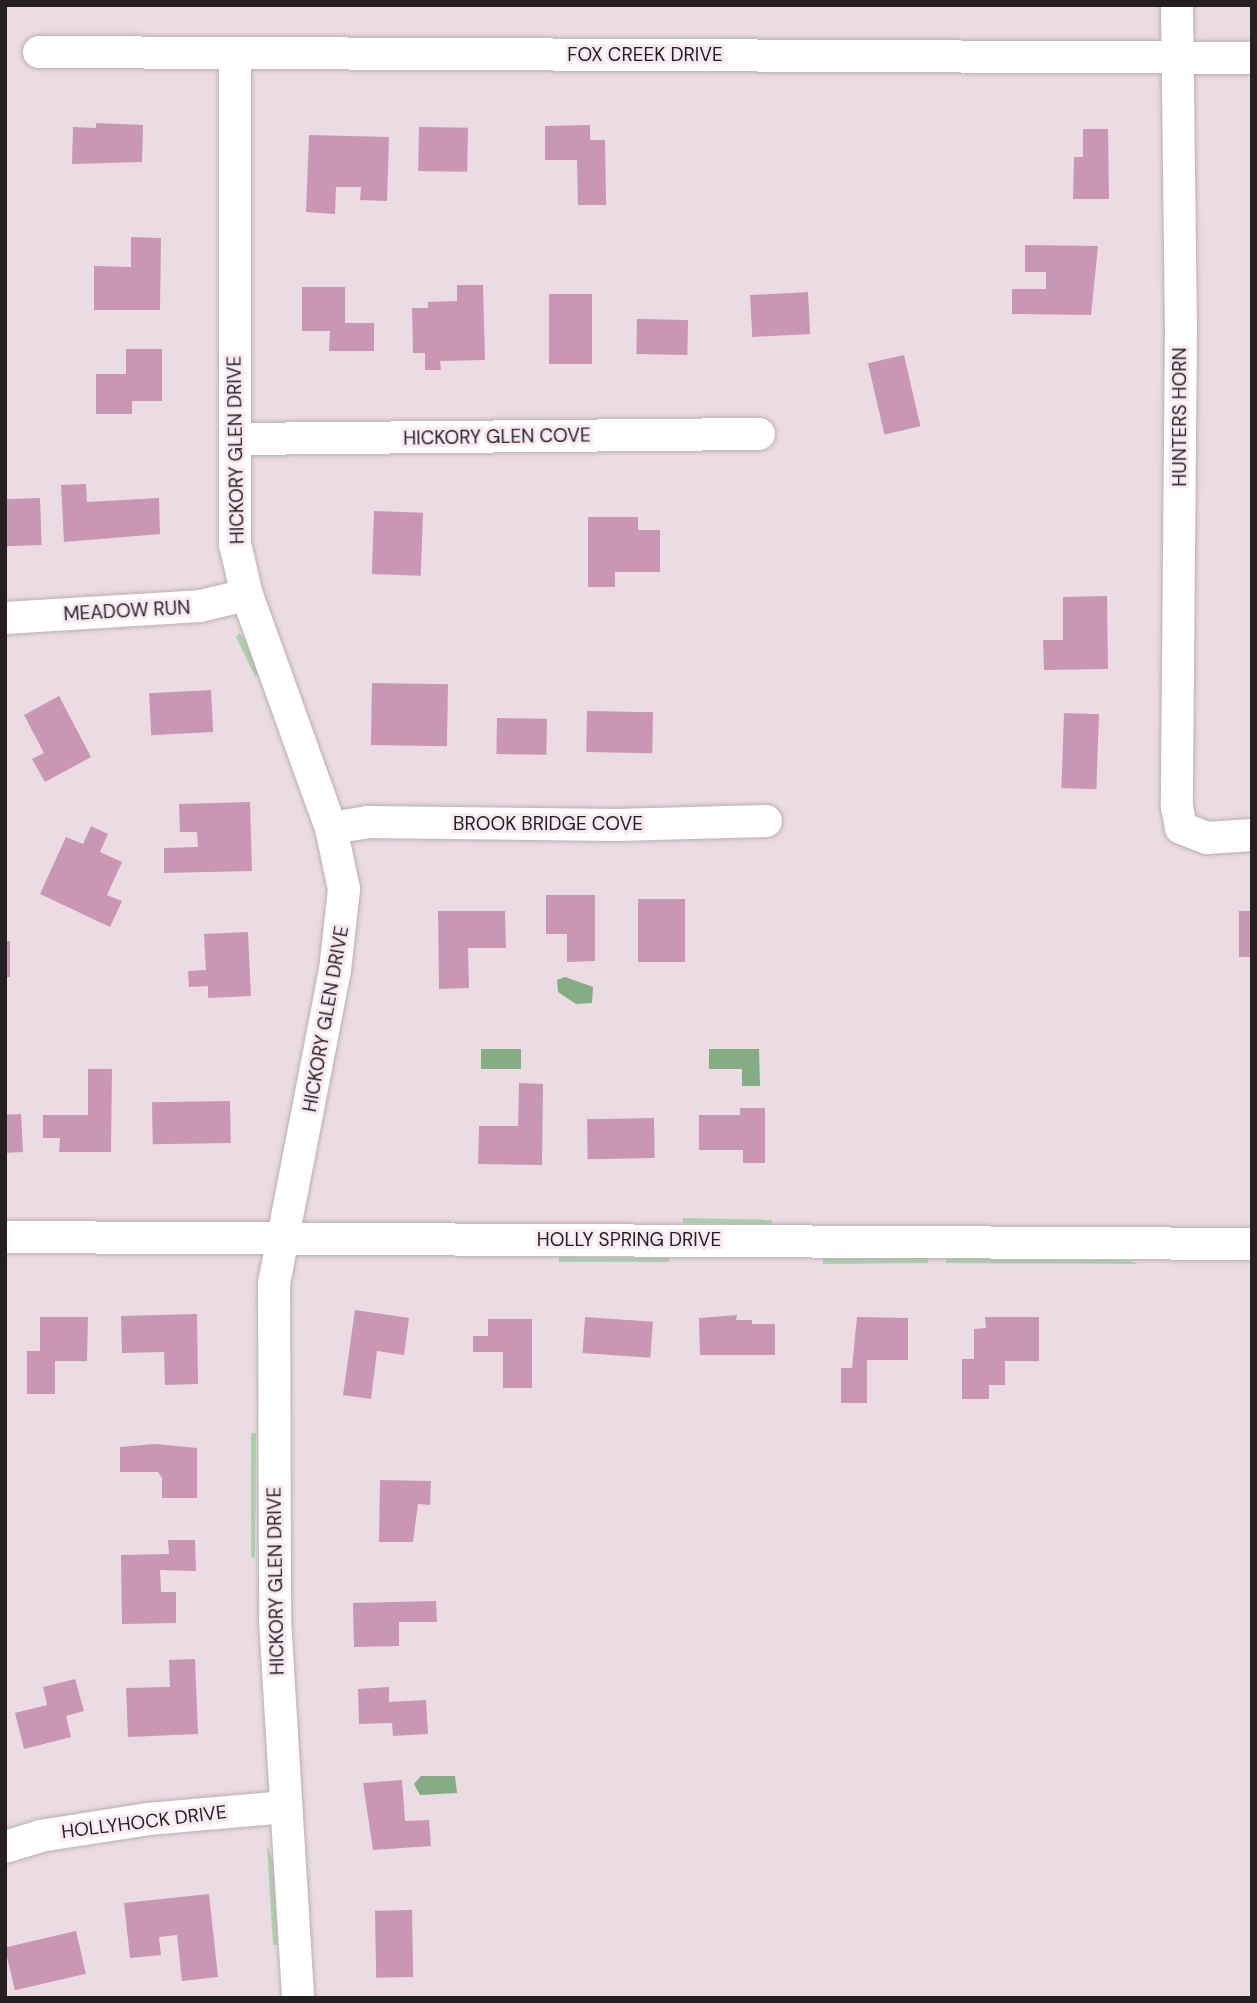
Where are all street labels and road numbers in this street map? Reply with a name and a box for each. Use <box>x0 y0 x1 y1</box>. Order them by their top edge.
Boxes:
street label: FOX CREEK DRIVE <box>567 44 723 66</box>
street label: HUNTERS HORN <box>1169 347 1191 487</box>
street label: HICKORY GLEN DRIVE <box>223 356 249 544</box>
street label: HICKORY GLEN COVE <box>403 424 591 450</box>
street label: MEADOW RUN <box>63 596 191 626</box>
street label: BROOK BRIDGE COVE <box>453 813 643 835</box>
street label: HICKORY GLEN DRIVE <box>298 924 354 1114</box>
street label: HOLLY SPRING DRIVE <box>537 1229 721 1251</box>
street label: HICKORY GLEN DRIVE <box>263 1487 289 1675</box>
street label: HOLLYHOCK DRIVE <box>60 1801 228 1843</box>

